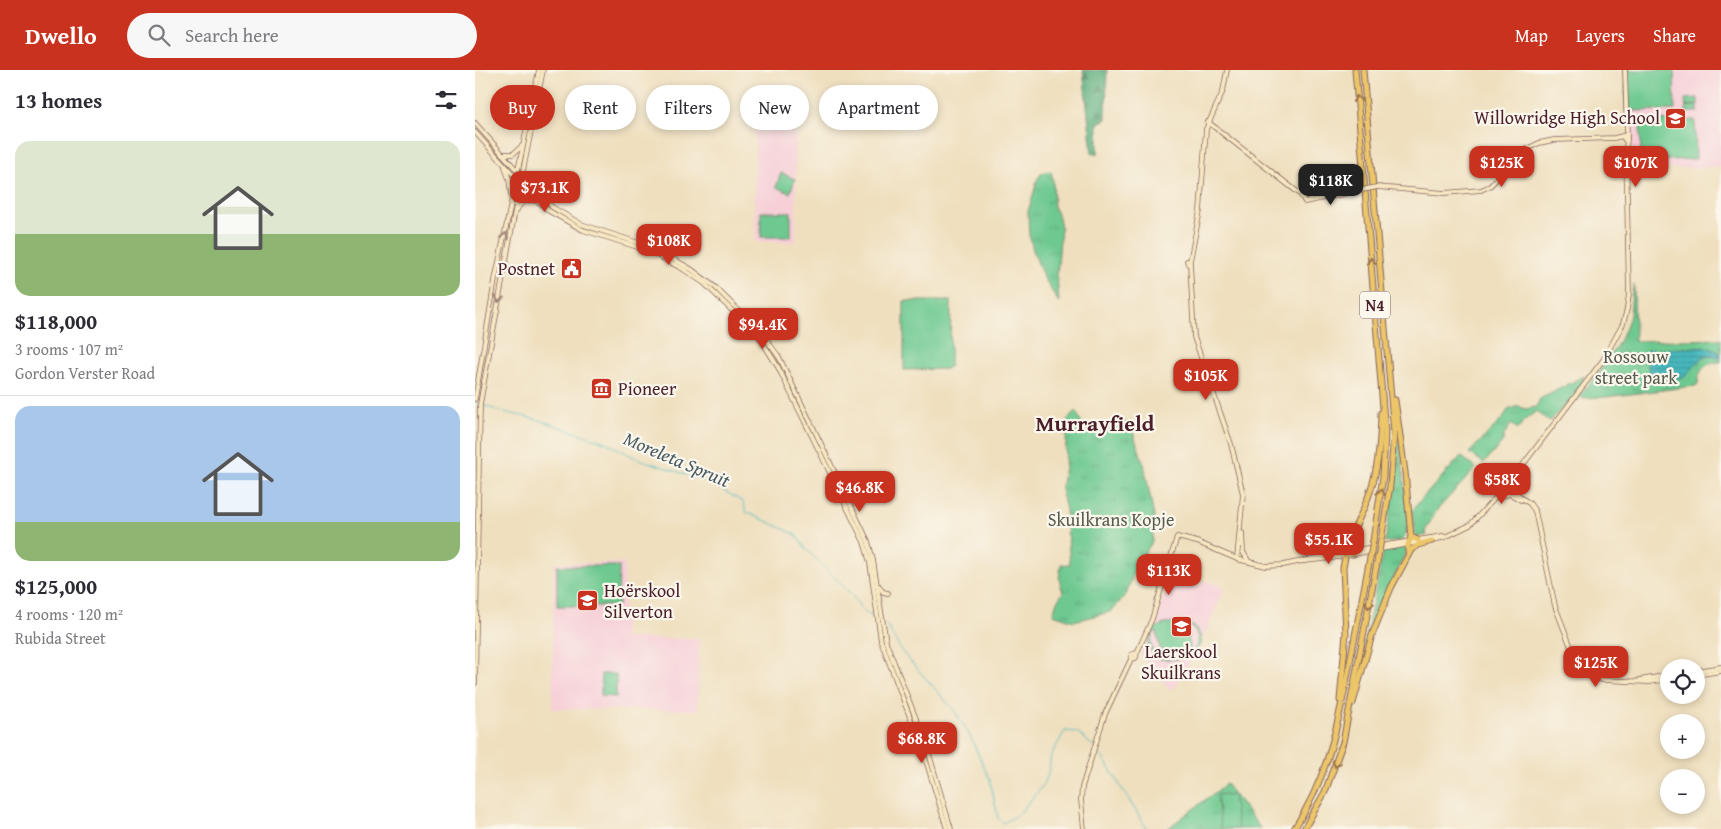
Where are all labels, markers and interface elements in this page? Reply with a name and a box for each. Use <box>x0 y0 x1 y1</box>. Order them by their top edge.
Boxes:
search box <box>127 13 477 58</box>
text: Dwello <box>25 18 97 53</box>
icon: search <box>145 21 173 49</box>
text: Search here <box>185 21 279 49</box>
text: Map <box>1515 22 1548 49</box>
text: Layers <box>1576 22 1625 49</box>
text: Share <box>1653 22 1696 49</box>
text: 13 homes <box>15 85 102 116</box>
chip: Buy <box>490 85 555 130</box>
chip: Rent <box>565 85 636 130</box>
chip: Filters <box>646 85 730 130</box>
chip: New <box>740 85 809 130</box>
chip: Apartment <box>819 85 938 130</box>
icon: filters <box>432 86 460 114</box>
one-way arrow <box>1352 95 1363 103</box>
place label: Willowridge High School <box>1474 104 1660 131</box>
school or university icon: Willowridge High School <box>1664 106 1688 130</box>
pin: $125K <box>1467 146 1537 188</box>
pin: $107K <box>1601 146 1671 188</box>
text: $125K <box>1480 150 1524 174</box>
text: $107K <box>1614 150 1658 174</box>
pin: $118K <box>1296 164 1366 206</box>
text: $118K <box>1309 168 1353 192</box>
pin: $73.1K <box>504 170 586 213</box>
icon: home <box>193 173 283 263</box>
text: $73.1K <box>521 175 569 199</box>
pin: $108K <box>634 224 704 266</box>
text: $108K <box>647 228 691 252</box>
one-way arrow <box>499 232 510 241</box>
place label: Postnet <box>498 255 556 282</box>
one-way arrow <box>1366 256 1377 264</box>
public building icon: Postnet <box>559 257 583 281</box>
road number: N4 <box>1360 292 1390 318</box>
one-way arrow <box>494 295 505 304</box>
text: $118,000 <box>15 306 97 337</box>
pin: $94.4K <box>722 308 804 350</box>
text: $94.4K <box>739 312 787 336</box>
text: 3 rooms · 107 m² <box>15 337 123 361</box>
park label: Rossouw street park <box>1595 343 1678 391</box>
pin: $105K <box>1171 358 1241 401</box>
text: Gordon Verster Road <box>15 361 155 385</box>
text: $105K <box>1184 363 1228 387</box>
place label: Pioneer <box>618 375 677 402</box>
museum icon: Pioneer <box>590 377 614 401</box>
district label: Murrayfield <box>1036 407 1155 439</box>
water label: Moreleta Spruit <box>619 424 735 494</box>
icon: home <box>193 439 283 529</box>
pin: $58K <box>1472 462 1532 505</box>
text: $58K <box>1485 467 1519 491</box>
pin: $46.8K <box>819 470 901 513</box>
text: $46.8K <box>836 475 884 499</box>
one-way arrow <box>1375 488 1385 497</box>
park label: Skuilkrans Kopje <box>1048 506 1174 533</box>
pin: $55.1K <box>1288 522 1370 565</box>
text: $55.1K <box>1305 527 1353 551</box>
pin: $113K <box>1134 554 1204 596</box>
text: $113K <box>1147 558 1191 582</box>
text: $125,000 <box>15 571 97 602</box>
place label: Hoërskool Silverton <box>604 577 680 625</box>
school or university icon: Hoërskool Silverton <box>576 589 600 613</box>
one-way arrow <box>1364 601 1375 610</box>
text: 4 rooms · 120 m² <box>15 602 123 626</box>
school or university icon: Laerskool Skuilkrans <box>1169 615 1193 639</box>
text: Rubida Street <box>15 626 106 650</box>
place label: Laerskool Skuilkrans <box>1141 638 1221 686</box>
pin: $125K <box>1561 646 1631 688</box>
text: $125K <box>1574 650 1618 674</box>
map controls <box>1660 659 1705 814</box>
button: locate <box>1660 659 1705 704</box>
button: + <box>1660 714 1705 759</box>
pin: $68.8K <box>881 722 963 764</box>
text: $68.8K <box>898 726 946 750</box>
one-way arrow <box>1332 759 1342 768</box>
button: − <box>1660 769 1705 814</box>

